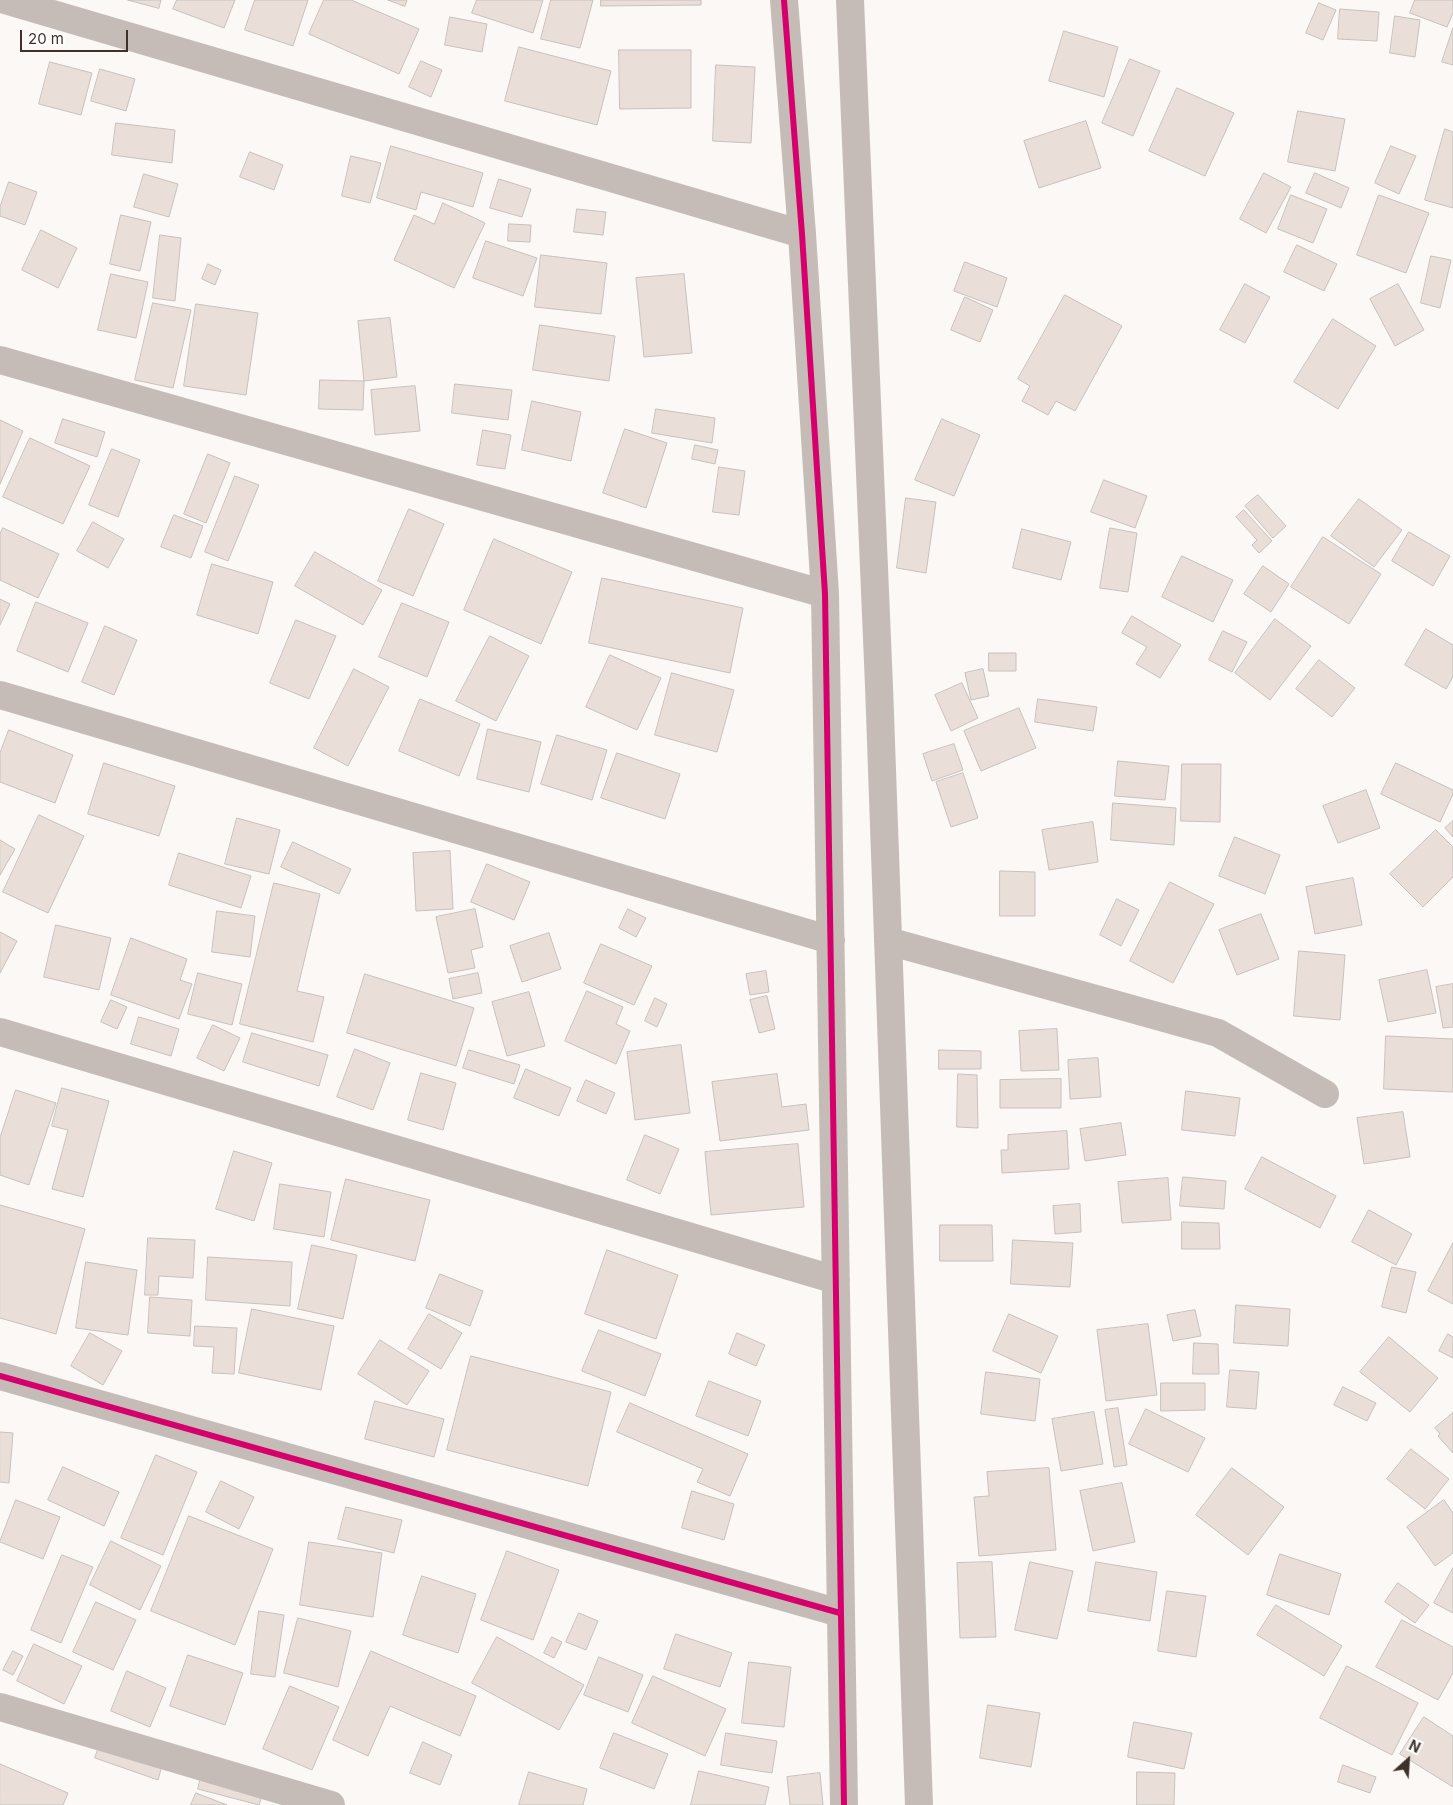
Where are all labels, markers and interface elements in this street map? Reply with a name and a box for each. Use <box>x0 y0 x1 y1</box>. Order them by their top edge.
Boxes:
scale bar <box>22 20 130 52</box>
text: 20 m <box>28 29 64 48</box>
north arrow <box>1383 1735 1433 1785</box>
text: N <box>1406 1736 1423 1756</box>

